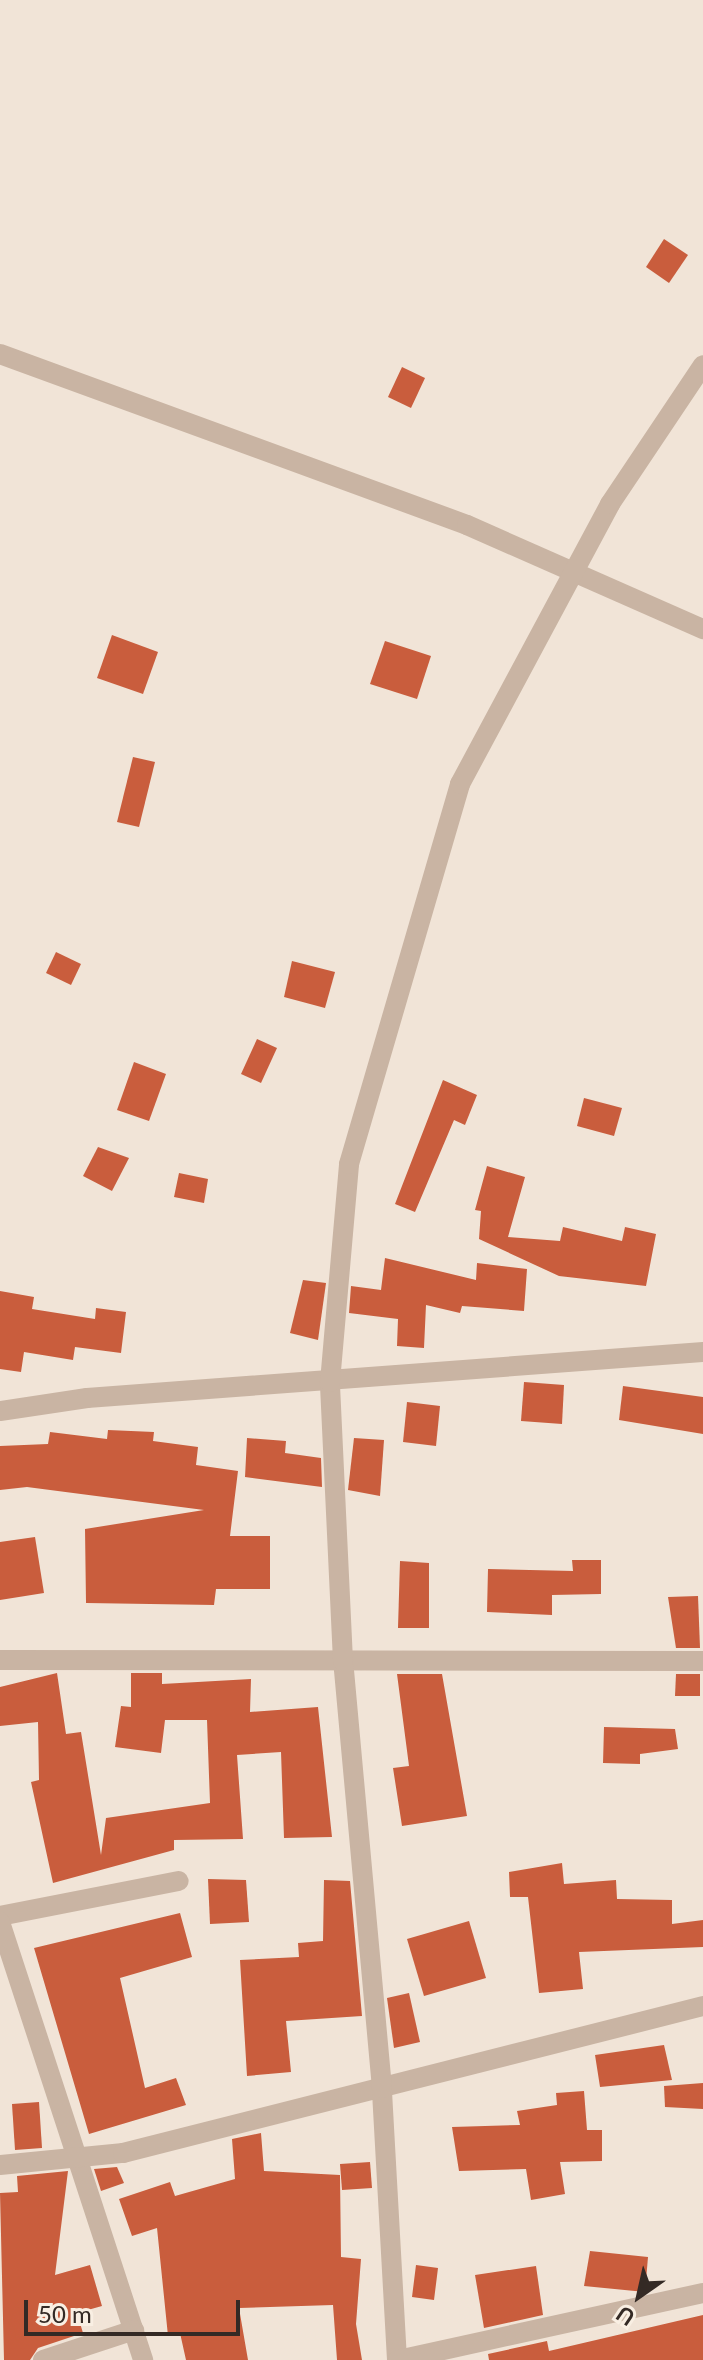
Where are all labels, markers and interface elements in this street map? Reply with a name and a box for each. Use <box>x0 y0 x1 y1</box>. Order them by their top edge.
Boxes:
north arrow <box>599 2256 679 2336</box>
scale bar <box>28 2284 244 2334</box>
text: 50 m <box>38 2299 92 2328</box>
text: U <box>611 2301 640 2332</box>

